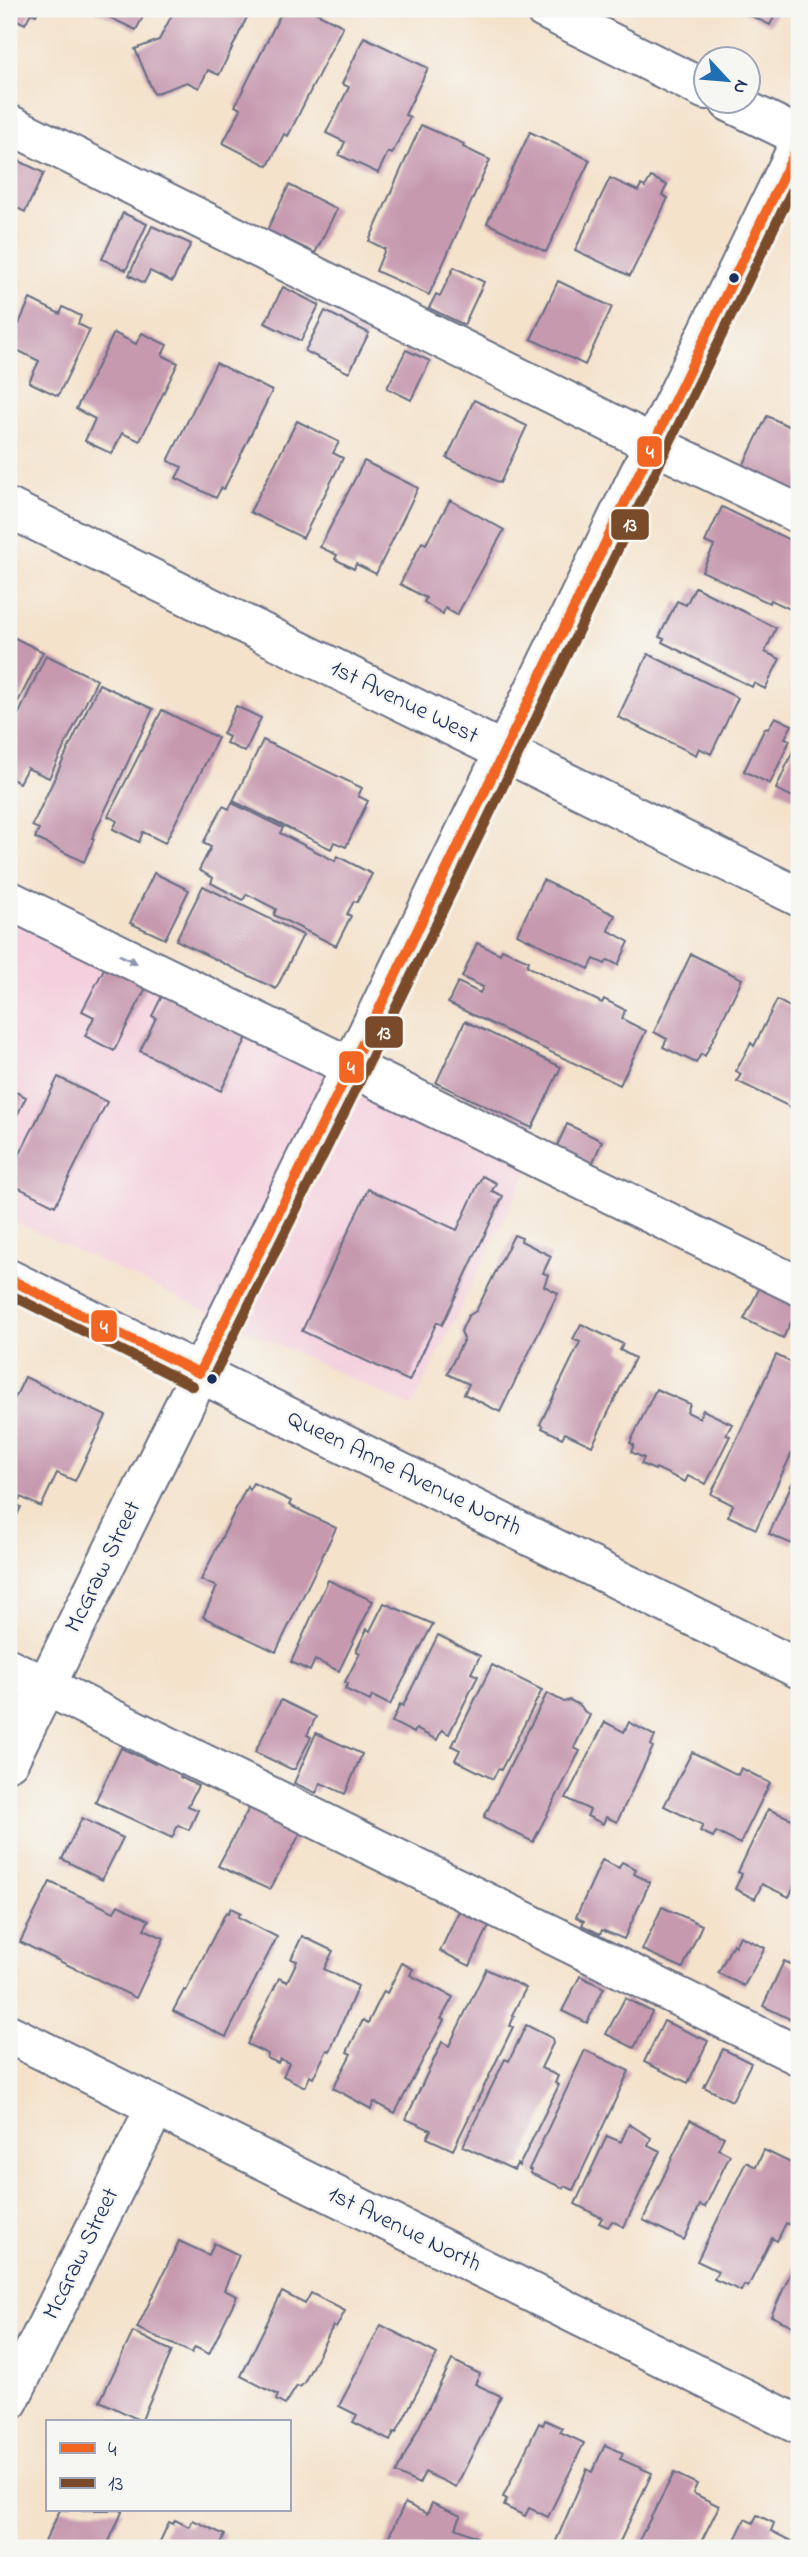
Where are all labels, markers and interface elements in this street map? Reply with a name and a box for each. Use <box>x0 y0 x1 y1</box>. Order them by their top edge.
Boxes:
north arrow <box>692 46 762 116</box>
text: N <box>725 75 755 98</box>
unlabelled marker <box>727 271 741 285</box>
line badge: 4 <box>636 435 663 468</box>
text: 4 <box>646 440 654 467</box>
line badge: 13 <box>610 508 650 541</box>
text: 13 <box>623 513 637 540</box>
street label: 1st Avenue West <box>324 652 484 754</box>
one-way arrow <box>118 953 138 964</box>
line badge: 13 <box>364 1015 404 1049</box>
text: 13 <box>377 1021 391 1048</box>
line badge: 4 <box>338 1050 365 1084</box>
text: 4 <box>347 1056 355 1083</box>
line badge: 4 <box>90 1309 118 1343</box>
text: 4 <box>100 1315 108 1342</box>
unlabelled marker <box>205 1372 219 1386</box>
street label: Queen Anne Avenue North <box>281 1402 527 1546</box>
street label: McGraw Street <box>57 1495 151 1639</box>
street label: 1st Avenue North <box>321 2178 487 2282</box>
street label: McGraw Street <box>35 2182 129 2326</box>
legend <box>46 2420 290 2512</box>
text: 4 <box>108 2436 117 2466</box>
text: 13 <box>108 2470 123 2500</box>

